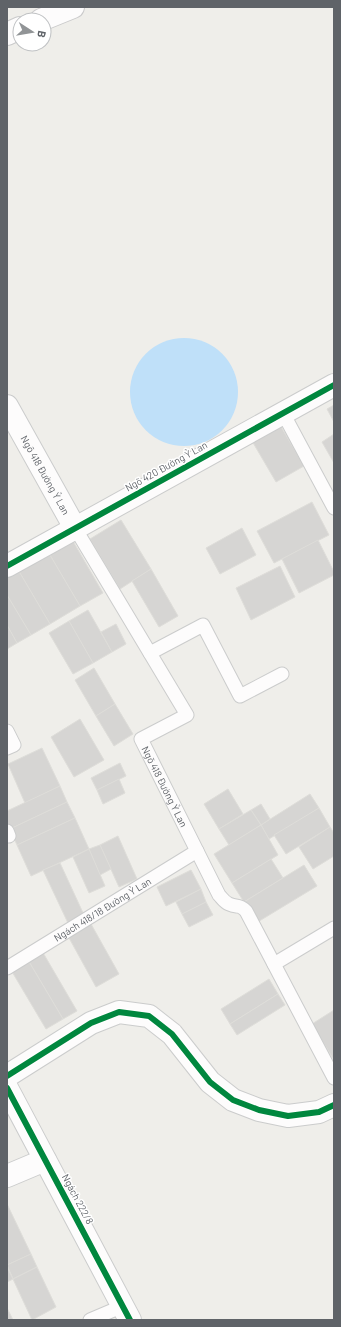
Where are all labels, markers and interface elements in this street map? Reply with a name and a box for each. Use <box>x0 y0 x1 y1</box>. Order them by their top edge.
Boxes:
north arrow <box>12 12 52 52</box>
text: B <box>35 29 49 39</box>
street label: Ngõ 418 Đường Ỷ Lan <box>19 433 72 517</box>
street label: Ngõ 420 Đường Ỷ Lan <box>123 438 209 494</box>
street label: Ngõ 418 Đường Ỷ Lan <box>140 744 190 829</box>
street label: Ngách 418/18 Đường Ỷ Lan <box>52 875 153 944</box>
street label: Ngách 222/8 <box>60 1172 96 1226</box>

